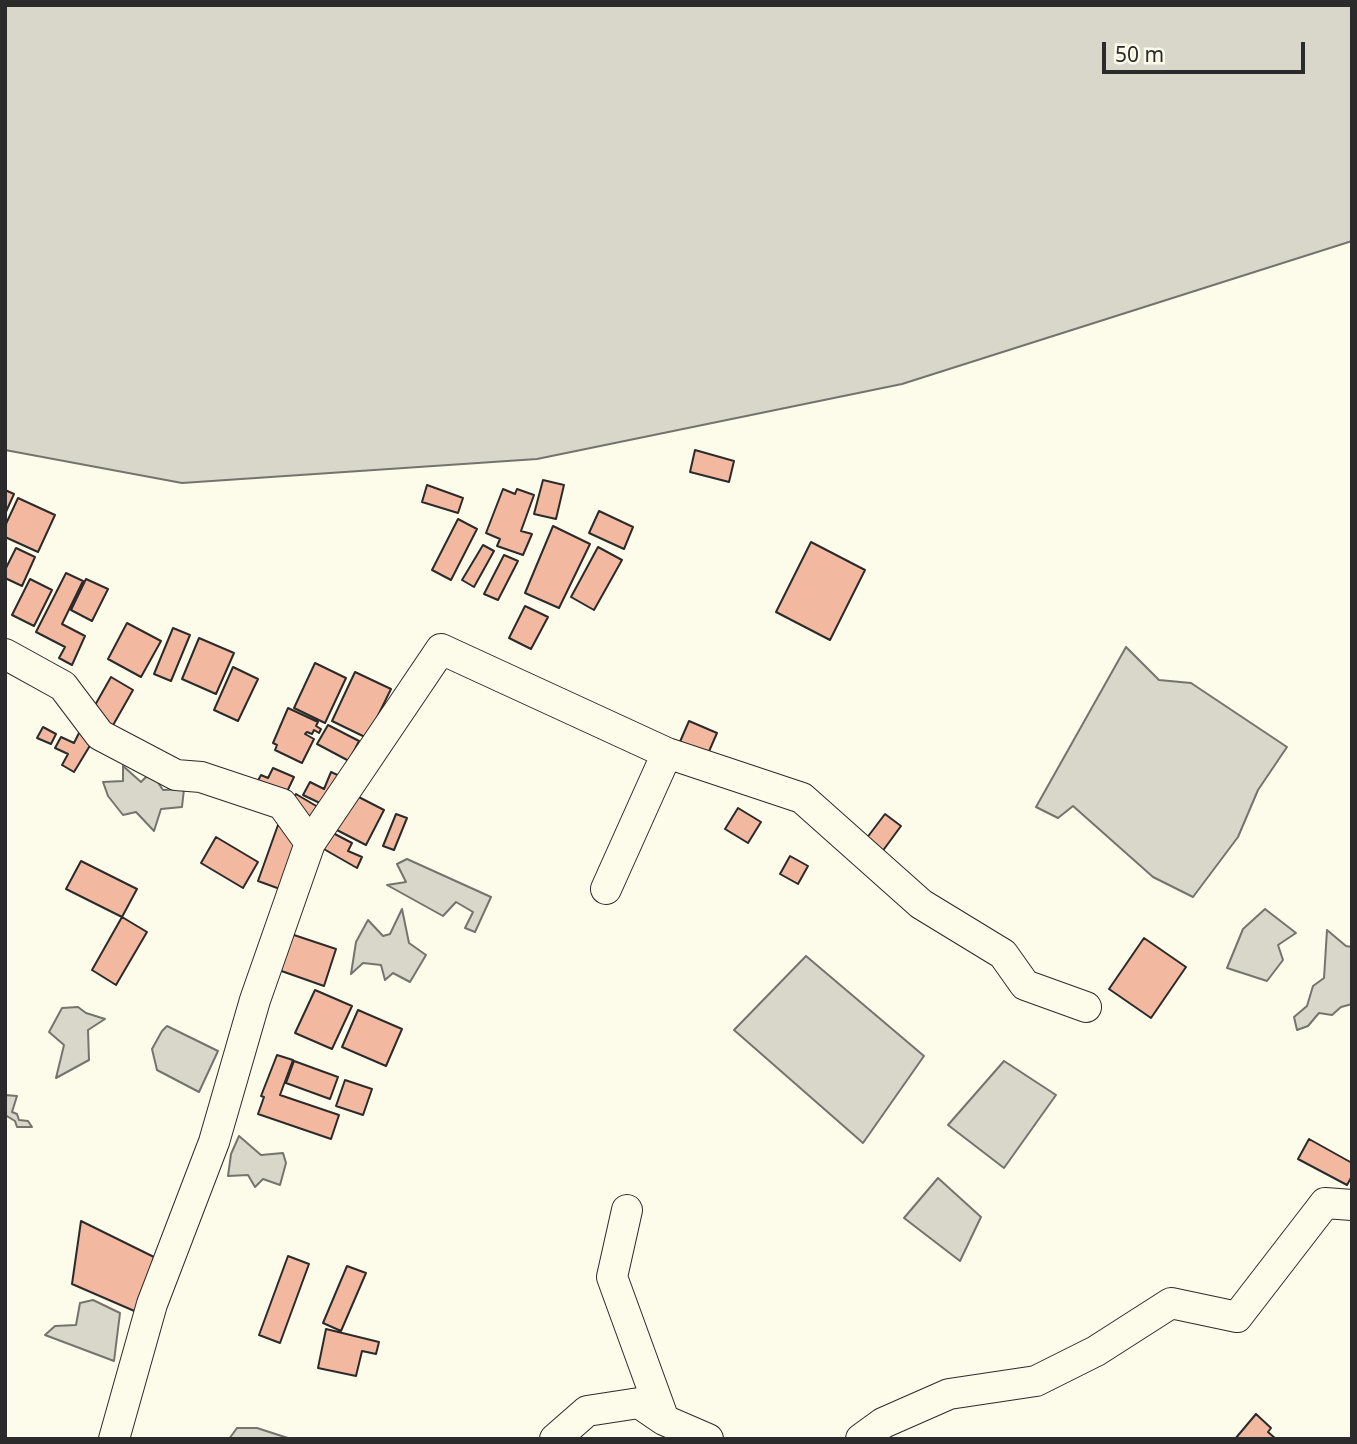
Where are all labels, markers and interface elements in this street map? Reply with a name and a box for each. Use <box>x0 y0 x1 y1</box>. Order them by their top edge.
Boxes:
scale bar <box>1105 28 1308 72</box>
text: 50 m <box>1115 40 1164 68</box>

